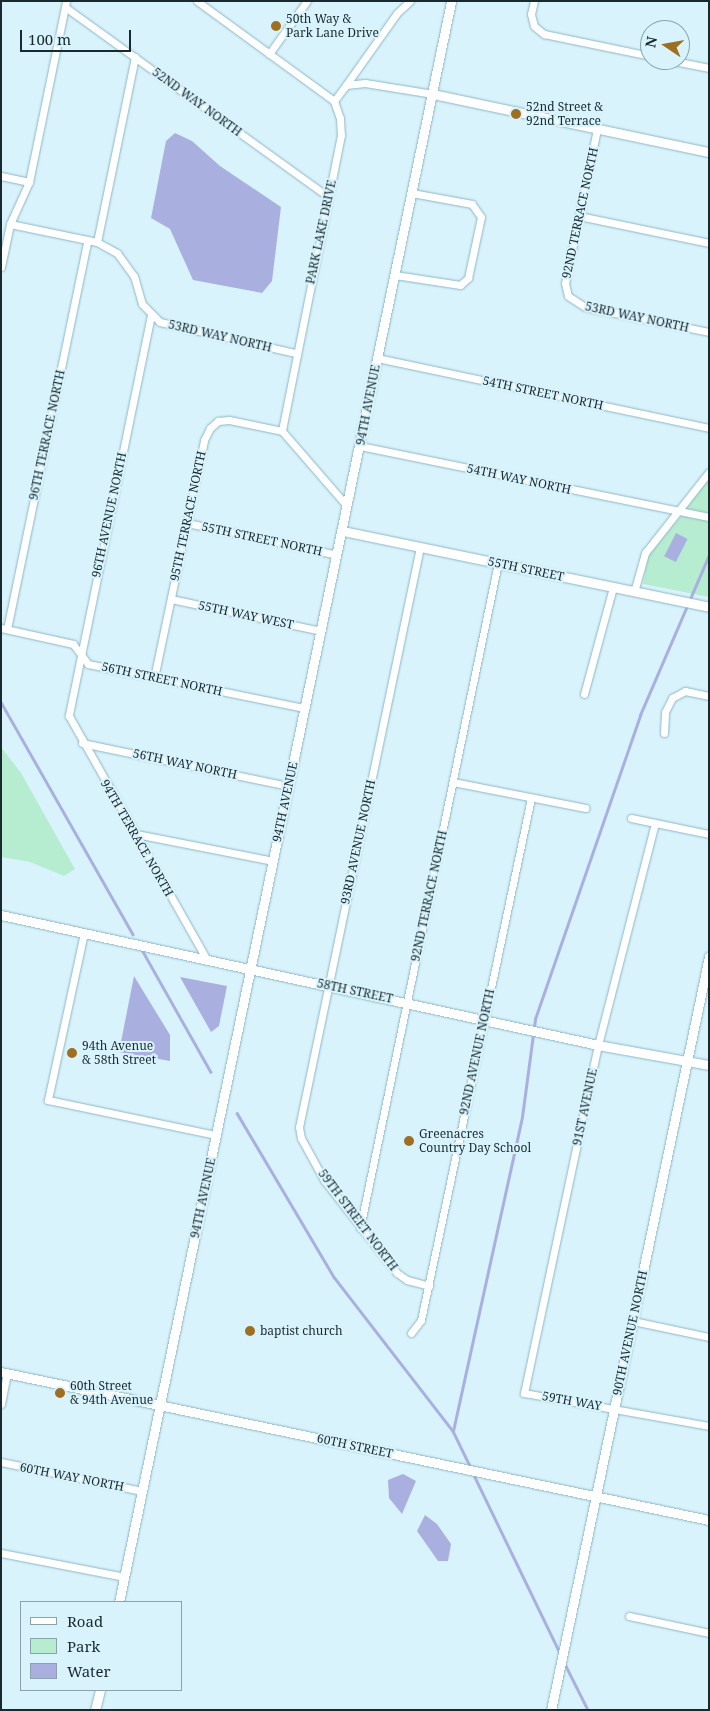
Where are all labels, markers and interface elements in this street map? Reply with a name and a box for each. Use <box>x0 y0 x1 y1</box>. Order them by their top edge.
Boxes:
place label: 50th Way & Park Lane Drive <box>286 12 379 40</box>
scale bar <box>22 20 134 52</box>
marker: 50th Way & Park Lane Drive <box>270 20 282 32</box>
north arrow <box>640 20 690 70</box>
text: 100 m <box>28 29 71 49</box>
text: N <box>640 35 661 49</box>
street label: 52ND WAY NORTH <box>150 65 244 139</box>
place label: 52nd Street & 92nd Terrace <box>526 100 603 128</box>
marker: 52nd Street & 92nd Terrace <box>510 108 522 120</box>
street label: 92ND TERRACE NORTH <box>559 146 601 280</box>
street label: PARK LAKE DRIVE <box>303 179 339 285</box>
street label: 53RD WAY NORTH <box>584 299 690 335</box>
street label: 53RD WAY NORTH <box>167 317 273 355</box>
street label: 94TH AVENUE <box>353 364 383 446</box>
street label: 96TH TERRACE NORTH <box>26 369 68 501</box>
street label: 54TH STREET NORTH <box>481 373 605 413</box>
street label: 95TH TERRACE NORTH <box>167 450 209 582</box>
street label: 96TH AVENUE NORTH <box>89 451 129 579</box>
street label: 54TH WAY NORTH <box>466 461 572 497</box>
street label: 55TH STREET NORTH <box>200 519 324 559</box>
street label: 55TH STREET <box>487 554 565 584</box>
street label: 55TH WAY WEST <box>197 598 295 632</box>
street label: 56TH STREET NORTH <box>100 659 224 699</box>
street label: 56TH WAY NORTH <box>132 746 238 782</box>
street label: 94TH AVENUE <box>269 761 301 843</box>
street label: 94TH TERRACE NORTH <box>98 777 176 899</box>
street label: 93RD AVENUE NORTH <box>338 778 378 906</box>
street label: 92ND TERRACE NORTH <box>408 829 450 963</box>
street label: 58TH STREET <box>316 976 394 1006</box>
street label: 92ND AVENUE NORTH <box>457 988 497 1116</box>
place label: 94th Avenue & 58th Street <box>82 1039 156 1067</box>
marker: 94th Avenue & 58th Street <box>66 1047 78 1059</box>
street label: 91ST AVENUE <box>570 1067 600 1147</box>
place label: Greenacres Country Day School <box>419 1127 531 1155</box>
marker: Greenacres Country Day School <box>403 1135 415 1147</box>
street label: 94TH AVENUE <box>187 1157 219 1239</box>
street label: 59TH STREET NORTH <box>315 1167 401 1273</box>
street label: 90TH AVENUE NORTH <box>610 1269 650 1397</box>
place label: baptist church <box>260 1324 343 1338</box>
marker: baptist church <box>244 1325 256 1337</box>
place label: 60th Street & 94th Avenue <box>70 1379 153 1407</box>
marker: 60th Street & 94th Avenue <box>54 1387 66 1399</box>
street label: 59TH WAY <box>541 1389 603 1413</box>
street label: 60TH STREET <box>316 1431 394 1461</box>
street label: 60TH WAY NORTH <box>19 1460 125 1494</box>
legend <box>20 1601 182 1691</box>
text: Road <box>67 1611 103 1631</box>
text: Park <box>67 1636 100 1656</box>
text: Water <box>67 1661 110 1681</box>

